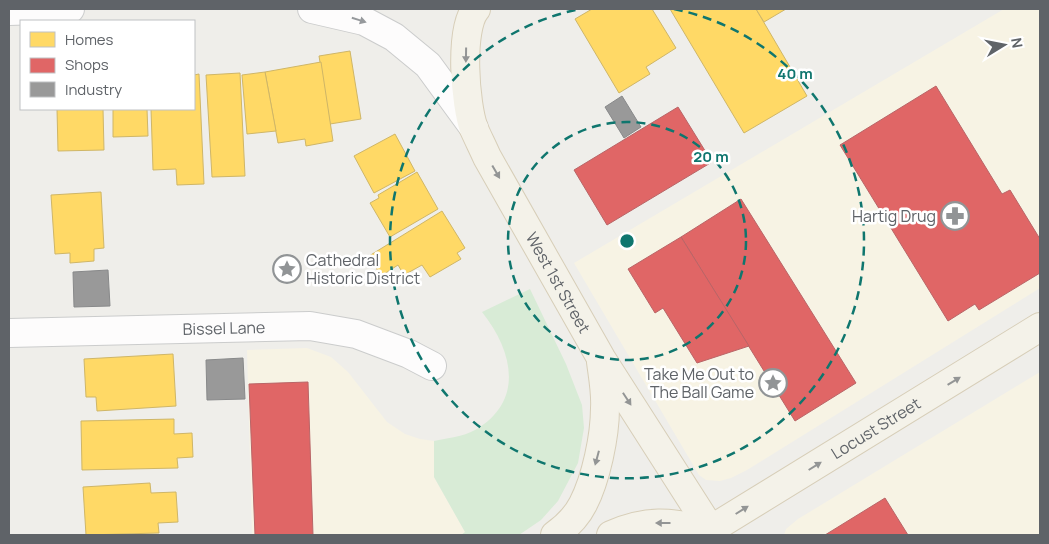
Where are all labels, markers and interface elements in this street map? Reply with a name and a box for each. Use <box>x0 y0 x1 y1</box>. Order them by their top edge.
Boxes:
one-way arrow <box>352 17 367 25</box>
legend <box>20 20 195 110</box>
north arrow <box>979 20 1029 70</box>
text: Homes <box>65 29 114 50</box>
text: N <box>1007 36 1028 49</box>
one-way arrow <box>462 48 470 64</box>
text: Shops <box>65 54 109 75</box>
text: 40 m <box>777 63 813 84</box>
text: Industry <box>65 79 122 100</box>
text: 20 m <box>693 146 729 167</box>
one-way arrow <box>491 165 500 178</box>
pharmacy icon: Hartig Drug <box>940 201 970 231</box>
place label: Hartig Drug <box>852 205 936 227</box>
street label: West 1st Street <box>521 228 596 337</box>
centre of rings <box>618 232 636 250</box>
place label: Cathedral Historic District <box>306 249 420 289</box>
place icon: Cathedral Historic District <box>272 254 302 284</box>
street label: Bissel Lane <box>182 316 265 340</box>
place label: Take Me Out to The Ball Game <box>644 363 754 403</box>
place icon: Take Me Out to The Ball Game <box>758 368 788 398</box>
one-way arrow <box>947 376 960 385</box>
one-way arrow <box>622 392 632 405</box>
street label: Locust Street <box>827 392 925 464</box>
one-way arrow <box>593 451 601 466</box>
one-way arrow <box>809 461 822 470</box>
one-way arrow <box>736 506 749 515</box>
one-way arrow <box>655 519 671 527</box>

